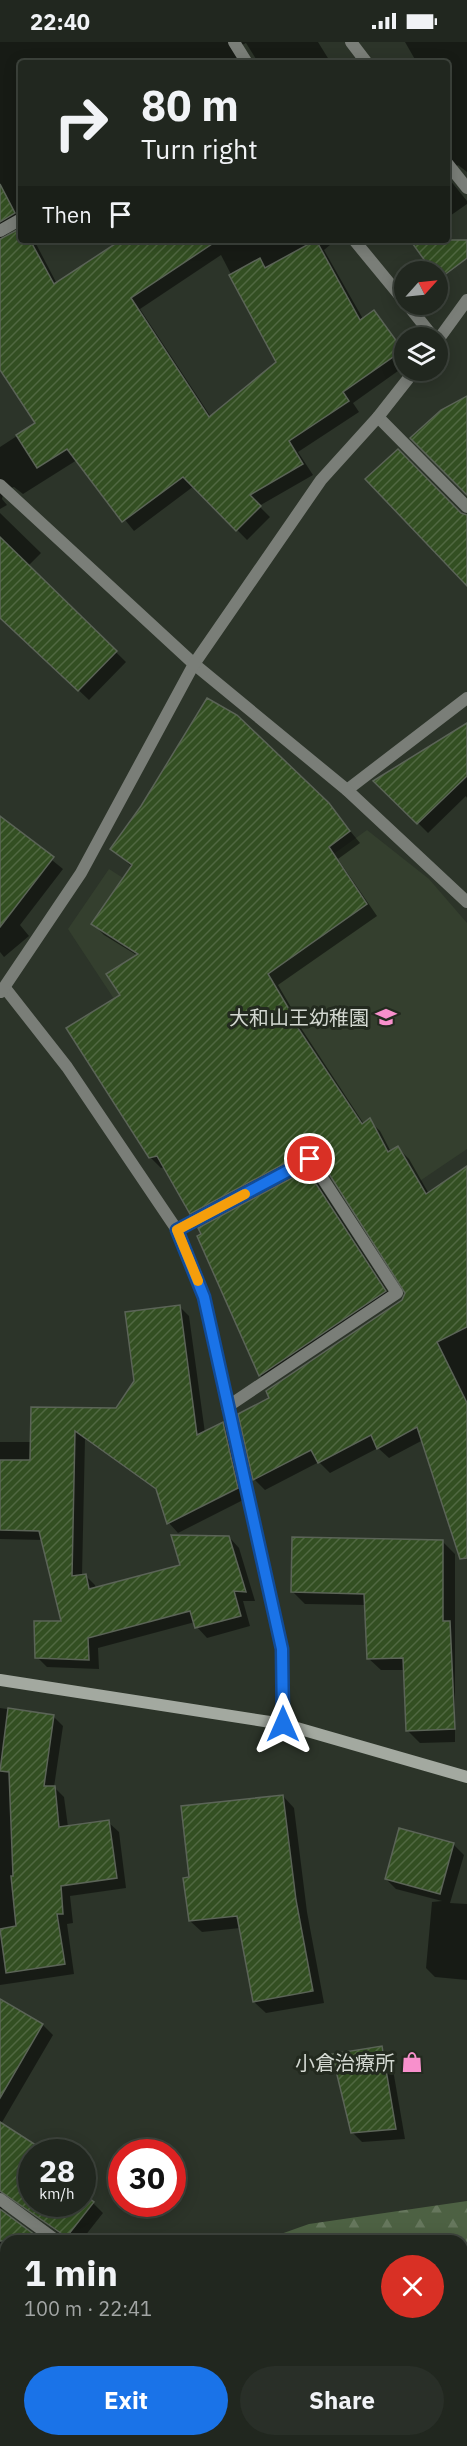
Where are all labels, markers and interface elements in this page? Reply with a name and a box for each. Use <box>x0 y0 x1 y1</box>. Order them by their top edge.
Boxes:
text: 22:40 <box>30 7 90 36</box>
text: 80 m <box>141 78 239 133</box>
icon: right <box>42 84 120 162</box>
text: Turn right <box>141 131 258 166</box>
icon: arrive <box>104 198 137 231</box>
text: Then <box>42 200 92 229</box>
north arrow <box>394 261 448 315</box>
map controls <box>394 261 448 381</box>
button: layers <box>394 327 448 381</box>
place label: 大和山王幼稚園 <box>229 1004 369 1031</box>
school or university icon: 大和山王幼稚園 <box>374 1005 398 1029</box>
pin <box>284 1133 335 1184</box>
icon: arrive <box>293 1142 326 1175</box>
position arrow <box>251 1692 315 1756</box>
place label: 小倉治療所 <box>295 2049 395 2076</box>
shop icon: 小倉治療所 <box>400 2050 424 2074</box>
speed limit sign: 30 <box>108 2139 186 2217</box>
text: 28 <box>39 2151 75 2190</box>
text: km/h <box>39 2184 75 2203</box>
text: 1 min <box>24 2249 118 2296</box>
button: close <box>381 2255 444 2318</box>
text: 100 m · 22:41 <box>24 2295 152 2322</box>
button: Exit <box>24 2366 228 2435</box>
button: Share <box>240 2366 444 2435</box>

